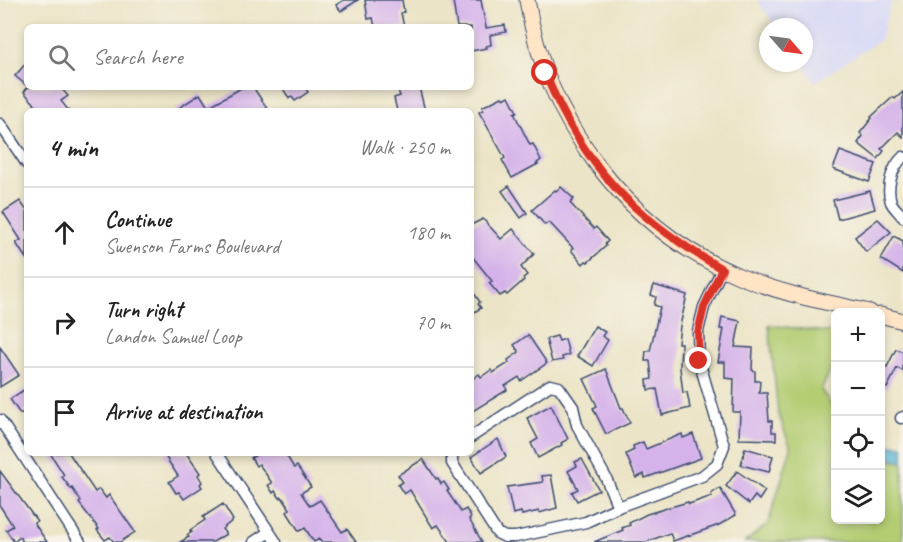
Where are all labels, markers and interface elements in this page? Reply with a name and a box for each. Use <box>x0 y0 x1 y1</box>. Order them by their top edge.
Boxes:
north arrow <box>759 18 813 72</box>
search box <box>24 24 474 90</box>
icon: search <box>45 41 78 74</box>
text: Search here <box>93 43 183 71</box>
route start <box>531 59 557 85</box>
text: 4 min <box>48 131 98 164</box>
text: Walk · 250 m <box>360 135 450 160</box>
text: Continue <box>105 206 171 234</box>
icon: ahead <box>48 216 81 249</box>
text: 180 m <box>407 220 450 245</box>
text: Swenson Farms Boulevard <box>105 234 279 259</box>
text: Turn right <box>105 296 182 324</box>
icon: right <box>48 306 81 339</box>
map controls <box>831 308 885 524</box>
button: + <box>831 308 885 362</box>
text: 70 m <box>416 310 450 335</box>
text: Landon Samuel Loop <box>105 324 241 349</box>
route end <box>685 347 711 373</box>
button: − <box>831 362 885 416</box>
icon: arrive <box>48 396 81 429</box>
text: Arrive at destination <box>105 398 262 426</box>
button: locate <box>831 416 885 470</box>
button: layers <box>831 470 885 524</box>

